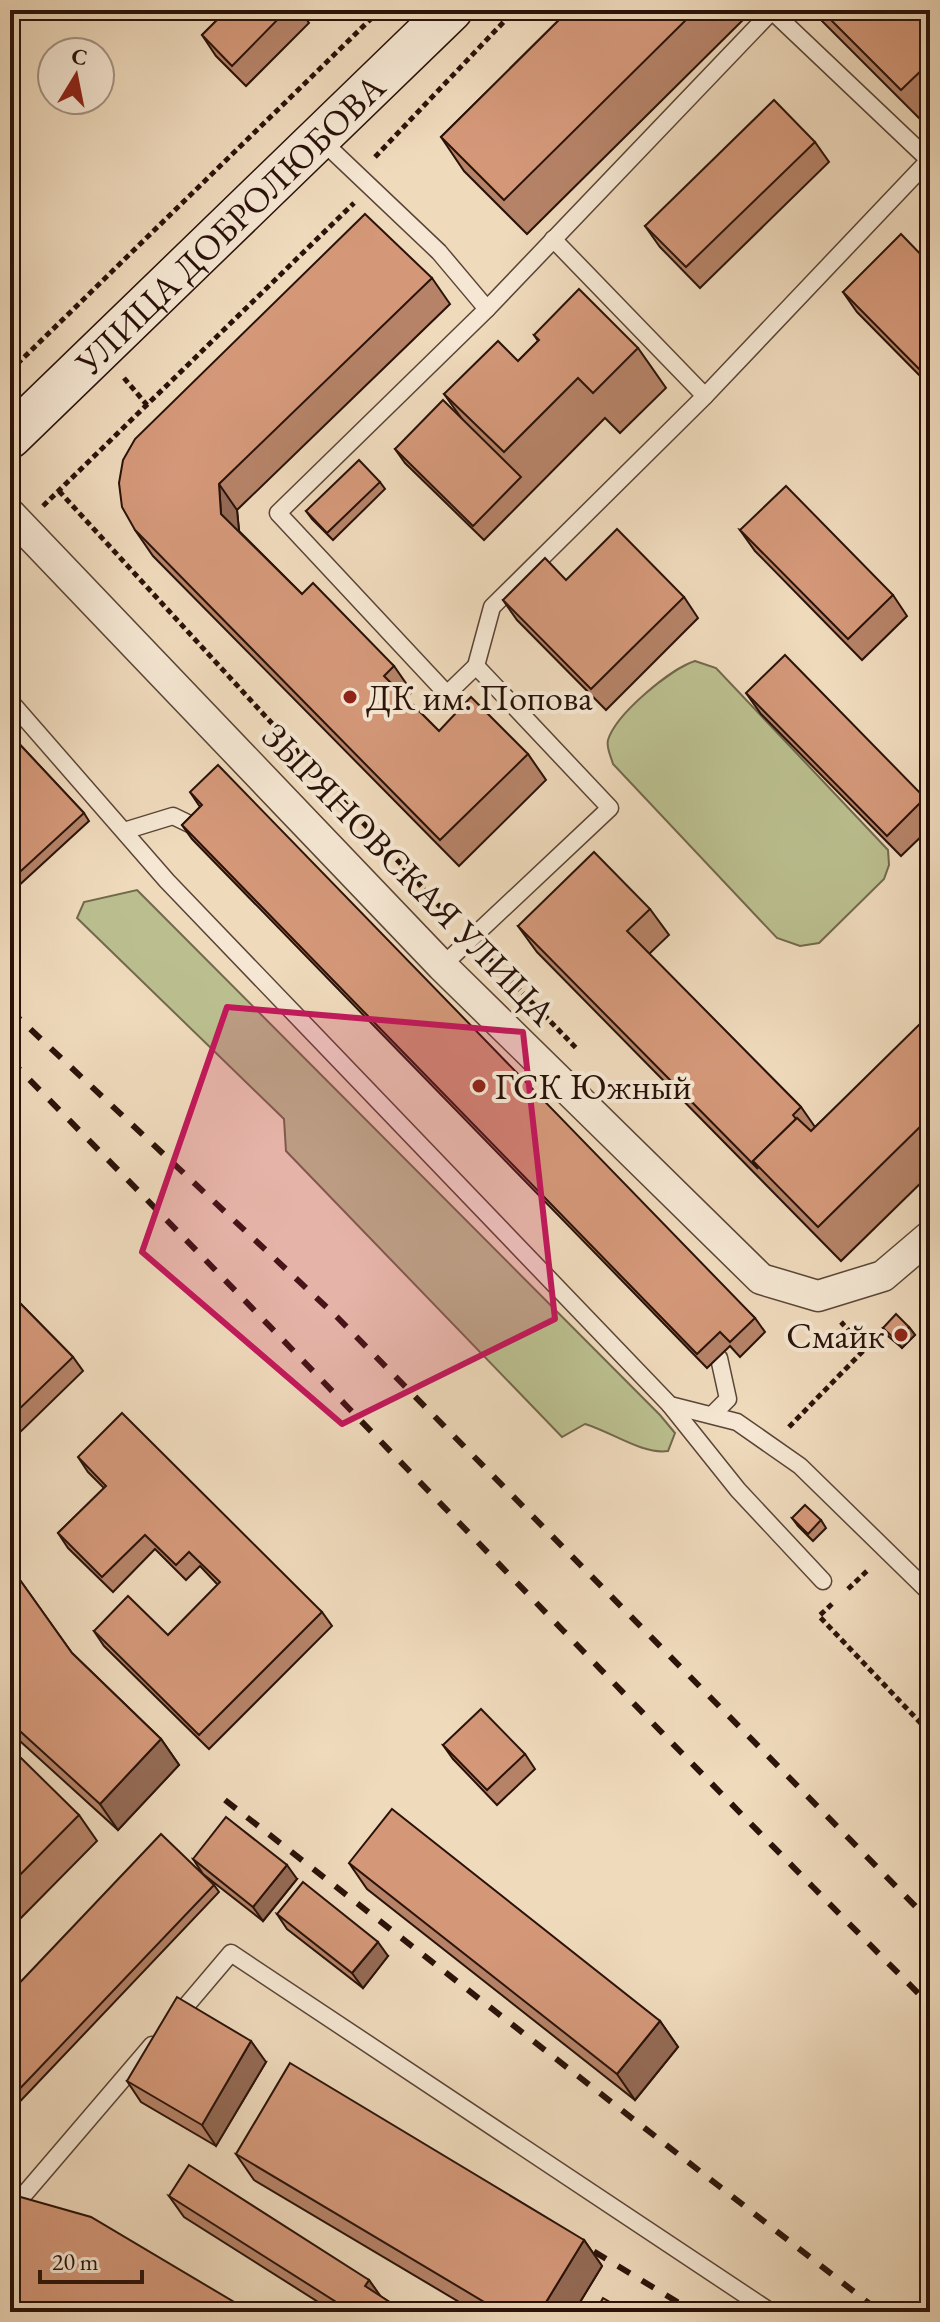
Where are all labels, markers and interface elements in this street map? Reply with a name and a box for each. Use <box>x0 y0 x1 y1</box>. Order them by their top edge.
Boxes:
north arrow <box>36 36 116 116</box>
text: С <box>69 41 90 72</box>
street label: УЛИЦА ДОБРОЛЮБОВА <box>64 63 395 385</box>
place label: ДК им. Попова <box>366 674 593 721</box>
marker: ДК им. Попова <box>341 688 359 706</box>
street label: ЗЫРЯНОВСКАЯ УЛИЦА <box>252 713 567 1036</box>
place label: ГСК Южный <box>495 1063 691 1110</box>
marker: ГСК Южный <box>470 1077 488 1095</box>
place label: Смайк <box>786 1312 885 1359</box>
marker: Смайк <box>892 1326 910 1344</box>
scale bar <box>40 2234 142 2284</box>
text: 20 m <box>52 2246 99 2277</box>

